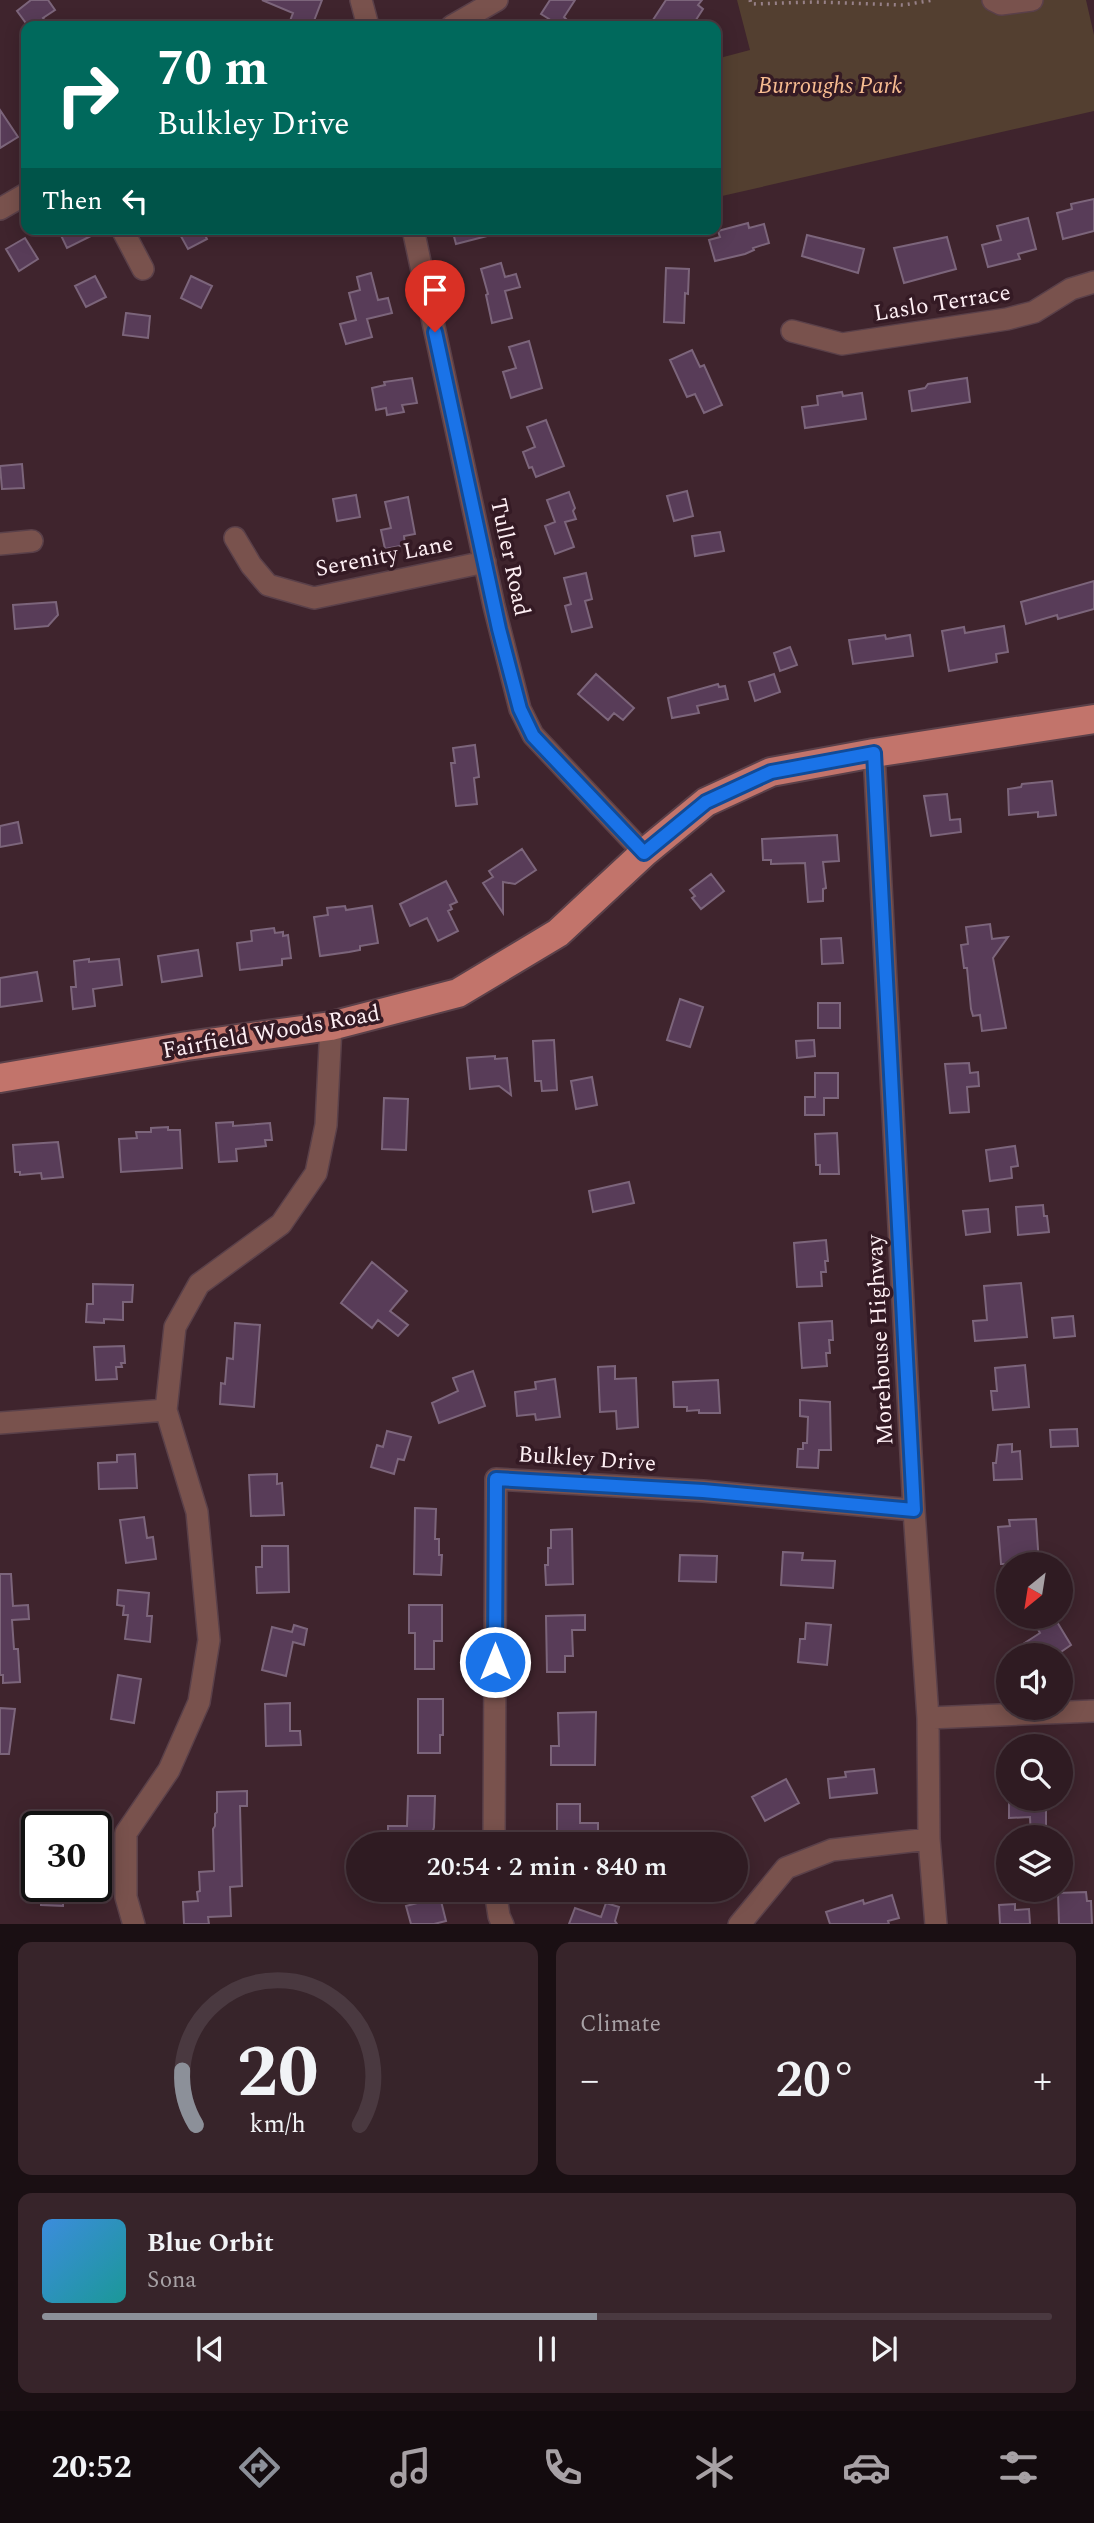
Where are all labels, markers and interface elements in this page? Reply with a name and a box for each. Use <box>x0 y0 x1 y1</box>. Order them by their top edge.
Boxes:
text: 70 m <box>157 32 268 107</box>
icon: right <box>42 49 133 140</box>
park label: Burroughs Park <box>758 69 903 104</box>
text: Bulkley Drive <box>157 100 350 149</box>
text: Then <box>42 181 102 221</box>
icon: left <box>116 182 154 220</box>
pin <box>405 260 465 332</box>
icon: arrive <box>416 271 454 309</box>
street label: Laslo Terrace <box>871 275 1013 332</box>
street label: Tuller Road <box>480 495 539 620</box>
street label: Serenity Lane <box>312 526 456 587</box>
street label: Fairfield Woods Road <box>160 996 383 1069</box>
street label: Morehouse Highway <box>857 1233 903 1446</box>
street label: Bulkley Drive <box>517 1437 657 1482</box>
north arrow <box>996 1552 1073 1629</box>
map controls <box>996 1552 1073 1902</box>
position arrow <box>458 1625 532 1699</box>
button: sound <box>996 1643 1073 1720</box>
button: search <box>996 1734 1073 1811</box>
speed limit sign: 30 <box>21 1811 112 1902</box>
button: layers <box>996 1825 1073 1902</box>
text: 20:54 · 2 min · 840 m <box>427 1847 667 1887</box>
text: Climate <box>580 2007 661 2042</box>
text: 20 <box>237 2018 319 2129</box>
text: 20° <box>775 2041 857 2120</box>
text: − <box>580 2052 599 2110</box>
text: + <box>1033 2052 1052 2110</box>
text: km/h <box>250 2105 306 2143</box>
text: Blue Orbit <box>147 2223 274 2263</box>
text: Sona <box>147 2263 197 2298</box>
icon: previous <box>191 2330 229 2368</box>
icon: pause <box>528 2330 566 2368</box>
icon: next <box>865 2330 903 2368</box>
text: 20:52 <box>51 2443 132 2492</box>
icon: directions <box>235 2443 284 2492</box>
icon: music <box>386 2443 435 2492</box>
icon: phone <box>538 2443 587 2492</box>
icon: climate <box>690 2443 739 2492</box>
icon: car <box>842 2443 891 2492</box>
icon: filters <box>994 2443 1043 2492</box>

